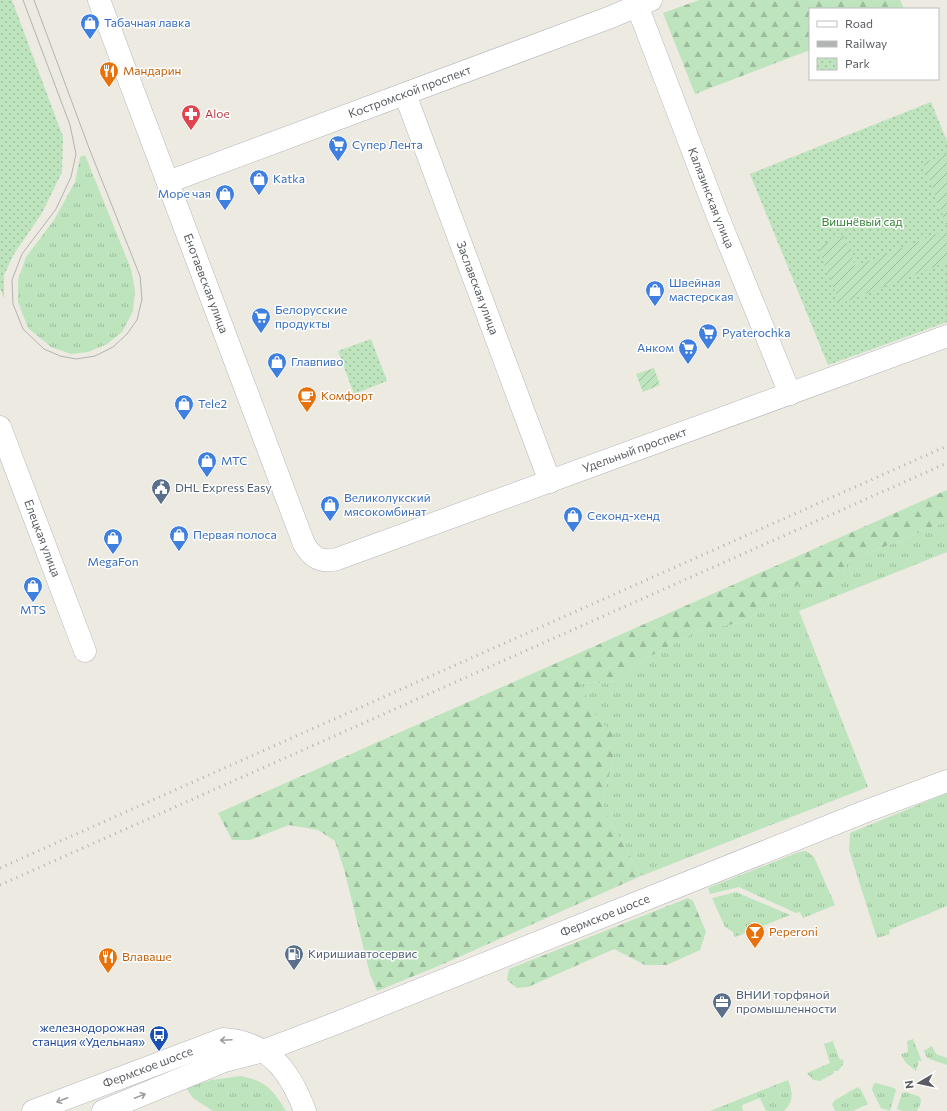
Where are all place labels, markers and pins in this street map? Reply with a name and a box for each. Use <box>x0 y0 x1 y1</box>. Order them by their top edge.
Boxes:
shop icon: Табачная лавка <box>79 12 101 40</box>
place label: Табачная лавка <box>104 15 191 29</box>
restaurant icon: Мандарин <box>98 60 120 88</box>
place label: Мандарин <box>123 63 181 77</box>
pharmacy icon: Aloe <box>180 103 202 131</box>
place label: Aloe <box>205 106 230 120</box>
supermarket icon: Супер Лента <box>327 134 349 162</box>
place label: Супер Лента <box>352 137 423 151</box>
shop icon: Katka <box>248 168 270 196</box>
place label: Katka <box>273 171 305 185</box>
shop icon: Море чая <box>214 183 236 211</box>
place label: Море чая <box>158 186 211 200</box>
place label: Швейная мастерская <box>669 275 734 303</box>
shop icon: Швейная мастерская <box>644 279 666 307</box>
place label: Белорусские продукты <box>275 302 347 330</box>
supermarket icon: Белорусские продукты <box>250 306 272 334</box>
supermarket icon: Pyaterochka <box>697 322 719 350</box>
place label: Pyaterochka <box>722 325 790 339</box>
supermarket icon: Анком <box>677 337 699 365</box>
place label: Анком <box>637 340 674 354</box>
shop icon: Главпиво <box>266 351 288 379</box>
place label: Главпиво <box>291 354 343 368</box>
cafe icon: Комфорт <box>296 385 318 413</box>
place label: Комфорт <box>321 388 374 402</box>
shop icon: Tele2 <box>173 393 195 421</box>
place label: Tele2 <box>198 396 227 410</box>
shop icon: МТС <box>196 450 218 478</box>
place label: МТС <box>221 453 248 467</box>
public building icon: DHL Express Easy <box>150 477 172 505</box>
place label: DHL Express Easy <box>175 480 272 494</box>
place label: Великолукский мясокомбинат <box>344 490 431 518</box>
shop icon: Великолукский мясокомбинат <box>319 494 341 522</box>
shop icon: Секонд-хенд <box>562 505 584 533</box>
place label: Секонд-хенд <box>587 508 660 522</box>
shop icon: Первая полоса <box>168 524 190 552</box>
shop icon: MegaFon <box>102 527 124 555</box>
place label: Первая полоса <box>193 527 277 541</box>
place label: MegaFon <box>87 554 139 568</box>
shop icon: MTS <box>22 575 44 603</box>
place label: MTS <box>20 602 46 616</box>
bar icon: Peperoni <box>744 921 766 949</box>
place label: Peperoni <box>769 924 818 938</box>
fuel station icon: Киришиавтосервис <box>283 943 305 971</box>
restaurant icon: Влаваше <box>97 946 119 974</box>
place label: Киришиавтосервис <box>308 946 418 960</box>
place label: Влаваше <box>122 949 172 963</box>
place label: ВНИИ торфяной промышленности <box>736 987 837 1015</box>
office icon: ВНИИ торфяной промышленности <box>711 991 733 1019</box>
place label: железнодорожная станция «Удельная» <box>32 1020 145 1048</box>
bus stop icon: железнодорожная станция «Удельная» <box>148 1024 170 1052</box>

